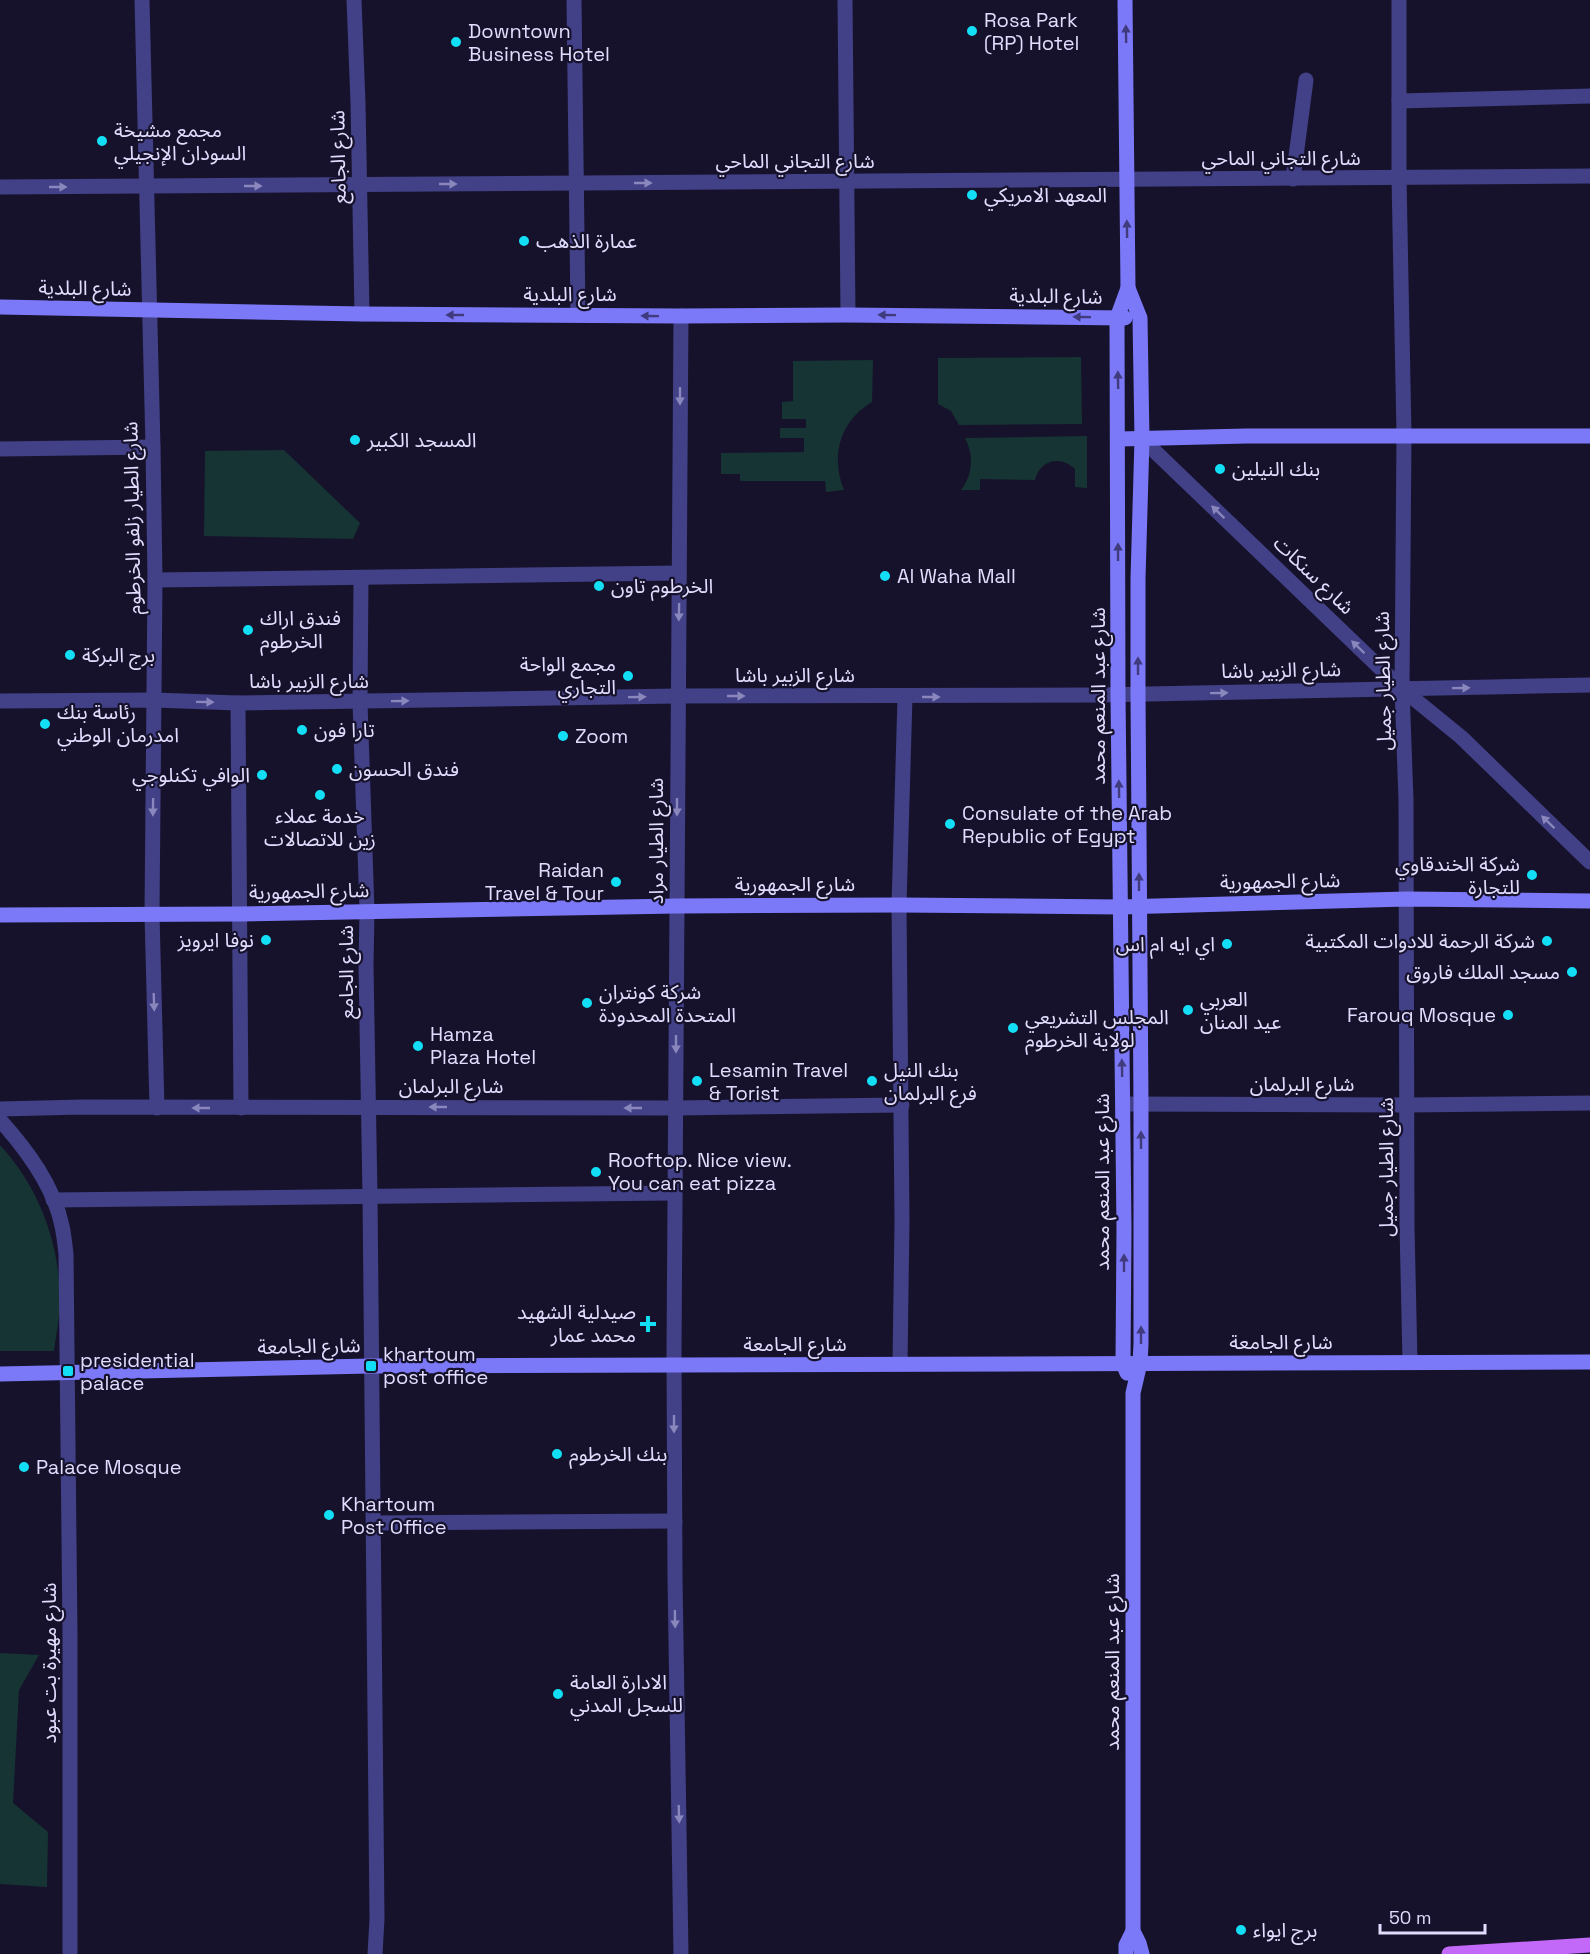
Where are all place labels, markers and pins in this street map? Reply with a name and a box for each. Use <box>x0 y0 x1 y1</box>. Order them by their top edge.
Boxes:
place label: Rosa Park (RP) Hotel <box>984 7 1079 56</box>
place label: Downtown Business Hotel <box>468 18 610 67</box>
marker: Rosa Park (RP) Hotel <box>965 24 979 38</box>
marker: Downtown Business Hotel <box>449 35 463 49</box>
place label: مجمع مشيخة السودان الإنجيلي <box>114 117 246 169</box>
marker: مجمع مشيخة السودان الإنجيلي <box>95 134 109 148</box>
place label: المعهد الامريكي <box>984 182 1107 211</box>
marker: المعهد الامريكي <box>965 188 979 202</box>
place label: عمارة الذهب <box>536 228 637 254</box>
marker: عمارة الذهب <box>517 234 531 248</box>
place label: المسجد الكبير <box>366 427 476 453</box>
marker: المسجد الكبير <box>348 433 362 447</box>
place label: بنك النيلين <box>1232 456 1320 482</box>
marker: بنك النيلين <box>1213 462 1227 476</box>
place label: Al Waha Mall <box>897 563 1016 589</box>
marker: Al Waha Mall <box>878 569 892 583</box>
place label: الخرطوم تاون <box>611 573 713 601</box>
marker: الخرطوم تاون <box>592 579 606 593</box>
place label: فندق اراك الخرطوم <box>260 605 341 656</box>
marker: فندق اراك الخرطوم <box>241 623 255 637</box>
place label: برج البركة <box>82 642 155 670</box>
marker: برج البركة <box>63 648 77 662</box>
place label: مجمع الواحة التجاري <box>520 651 616 703</box>
marker: مجمع الواحة التجاري <box>621 669 635 683</box>
place label: رئاسة بنك امدرمان الوطني <box>57 699 179 751</box>
marker: رئاسة بنك امدرمان الوطني <box>38 717 52 731</box>
place label: تارا فون <box>314 717 375 743</box>
marker: تارا فون <box>295 723 309 737</box>
place label: Zoom <box>575 723 628 749</box>
marker: Zoom <box>556 729 570 743</box>
place label: فندق الحسون <box>349 756 459 782</box>
place label: الوافي تكنلوجي <box>132 762 250 791</box>
marker: فندق الحسون <box>330 762 344 776</box>
marker: الوافي تكنلوجي <box>255 768 269 782</box>
marker: خدمة عملاء زين للاتصالات <box>313 788 327 802</box>
place label: Consulate of the Arab Republic of Egypt <box>962 800 1172 849</box>
place label: خدمة عملاء زين للاتصالات <box>264 803 376 852</box>
marker: Consulate of the Arab Republic of Egypt <box>943 817 957 831</box>
place label: شركة الخندقاوي للتجارة <box>1395 851 1520 900</box>
place label: Raidan Travel & Tour <box>485 857 604 906</box>
marker: شركة الخندقاوي للتجارة <box>1525 868 1539 882</box>
marker: Raidan Travel & Tour <box>609 875 623 889</box>
place label: نوفا ايرويز <box>177 927 254 953</box>
place label: شركة الرحمة للادوات المكتبية <box>1305 928 1535 954</box>
place label: اي ايه ام اس <box>1116 931 1215 960</box>
marker: نوفا ايرويز <box>259 933 273 947</box>
marker: شركة الرحمة للادوات المكتبية <box>1540 934 1554 948</box>
marker: اي ايه ام اس <box>1220 937 1234 951</box>
place label: مسجد الملك فاروق <box>1406 959 1560 985</box>
marker: مسجد الملك فاروق <box>1565 965 1579 979</box>
place label: شركة كونتران المتحدة المحدودة <box>599 979 736 1028</box>
place label: العربي عيد المنان <box>1200 986 1281 1035</box>
marker: شركة كونتران المتحدة المحدودة <box>580 996 594 1010</box>
place label: Farouq Mosque <box>1347 1002 1496 1028</box>
marker: العربي عيد المنان <box>1181 1003 1195 1017</box>
place label: المجلس التشريعي لولاية الخرطوم <box>1025 1004 1169 1055</box>
marker: Farouq Mosque <box>1501 1008 1515 1022</box>
place label: Hamza Plaza Hotel <box>430 1021 536 1070</box>
marker: المجلس التشريعي لولاية الخرطوم <box>1006 1021 1020 1035</box>
marker: Hamza Plaza Hotel <box>411 1039 425 1053</box>
place label: Lesamin Travel & Torist <box>709 1057 848 1106</box>
place label: بنك النيل فرع البرلمان <box>884 1057 977 1108</box>
marker: Lesamin Travel & Torist <box>690 1074 704 1088</box>
marker: بنك النيل فرع البرلمان <box>865 1074 879 1088</box>
place label: Rooftop. Nice view. You can eat pizza <box>608 1147 792 1196</box>
marker: Rooftop. Nice view. You can eat pizza <box>589 1165 603 1179</box>
place label: صيدلية الشهيد محمد عمار <box>517 1299 636 1348</box>
marker: صيدلية الشهيد محمد عمار <box>641 1317 655 1331</box>
place label: khartoum post office <box>383 1341 488 1390</box>
place label: presidential palace <box>80 1347 195 1396</box>
marker: khartoum post office <box>364 1359 378 1373</box>
marker: presidential palace <box>61 1364 75 1378</box>
place label: بنك الخرطوم <box>569 1441 668 1469</box>
marker: بنك الخرطوم <box>550 1447 564 1461</box>
place label: Palace Mosque <box>36 1454 182 1480</box>
marker: Palace Mosque <box>17 1460 31 1474</box>
place label: Khartoum Post Office <box>341 1491 447 1540</box>
marker: Khartoum Post Office <box>322 1508 336 1522</box>
place label: الادارة العامة للسجل المدني <box>570 1669 683 1721</box>
marker: الادارة العامة للسجل المدني <box>551 1687 565 1701</box>
place label: برج ايواء <box>1253 1917 1317 1945</box>
marker: برج ايواء <box>1234 1923 1248 1937</box>

